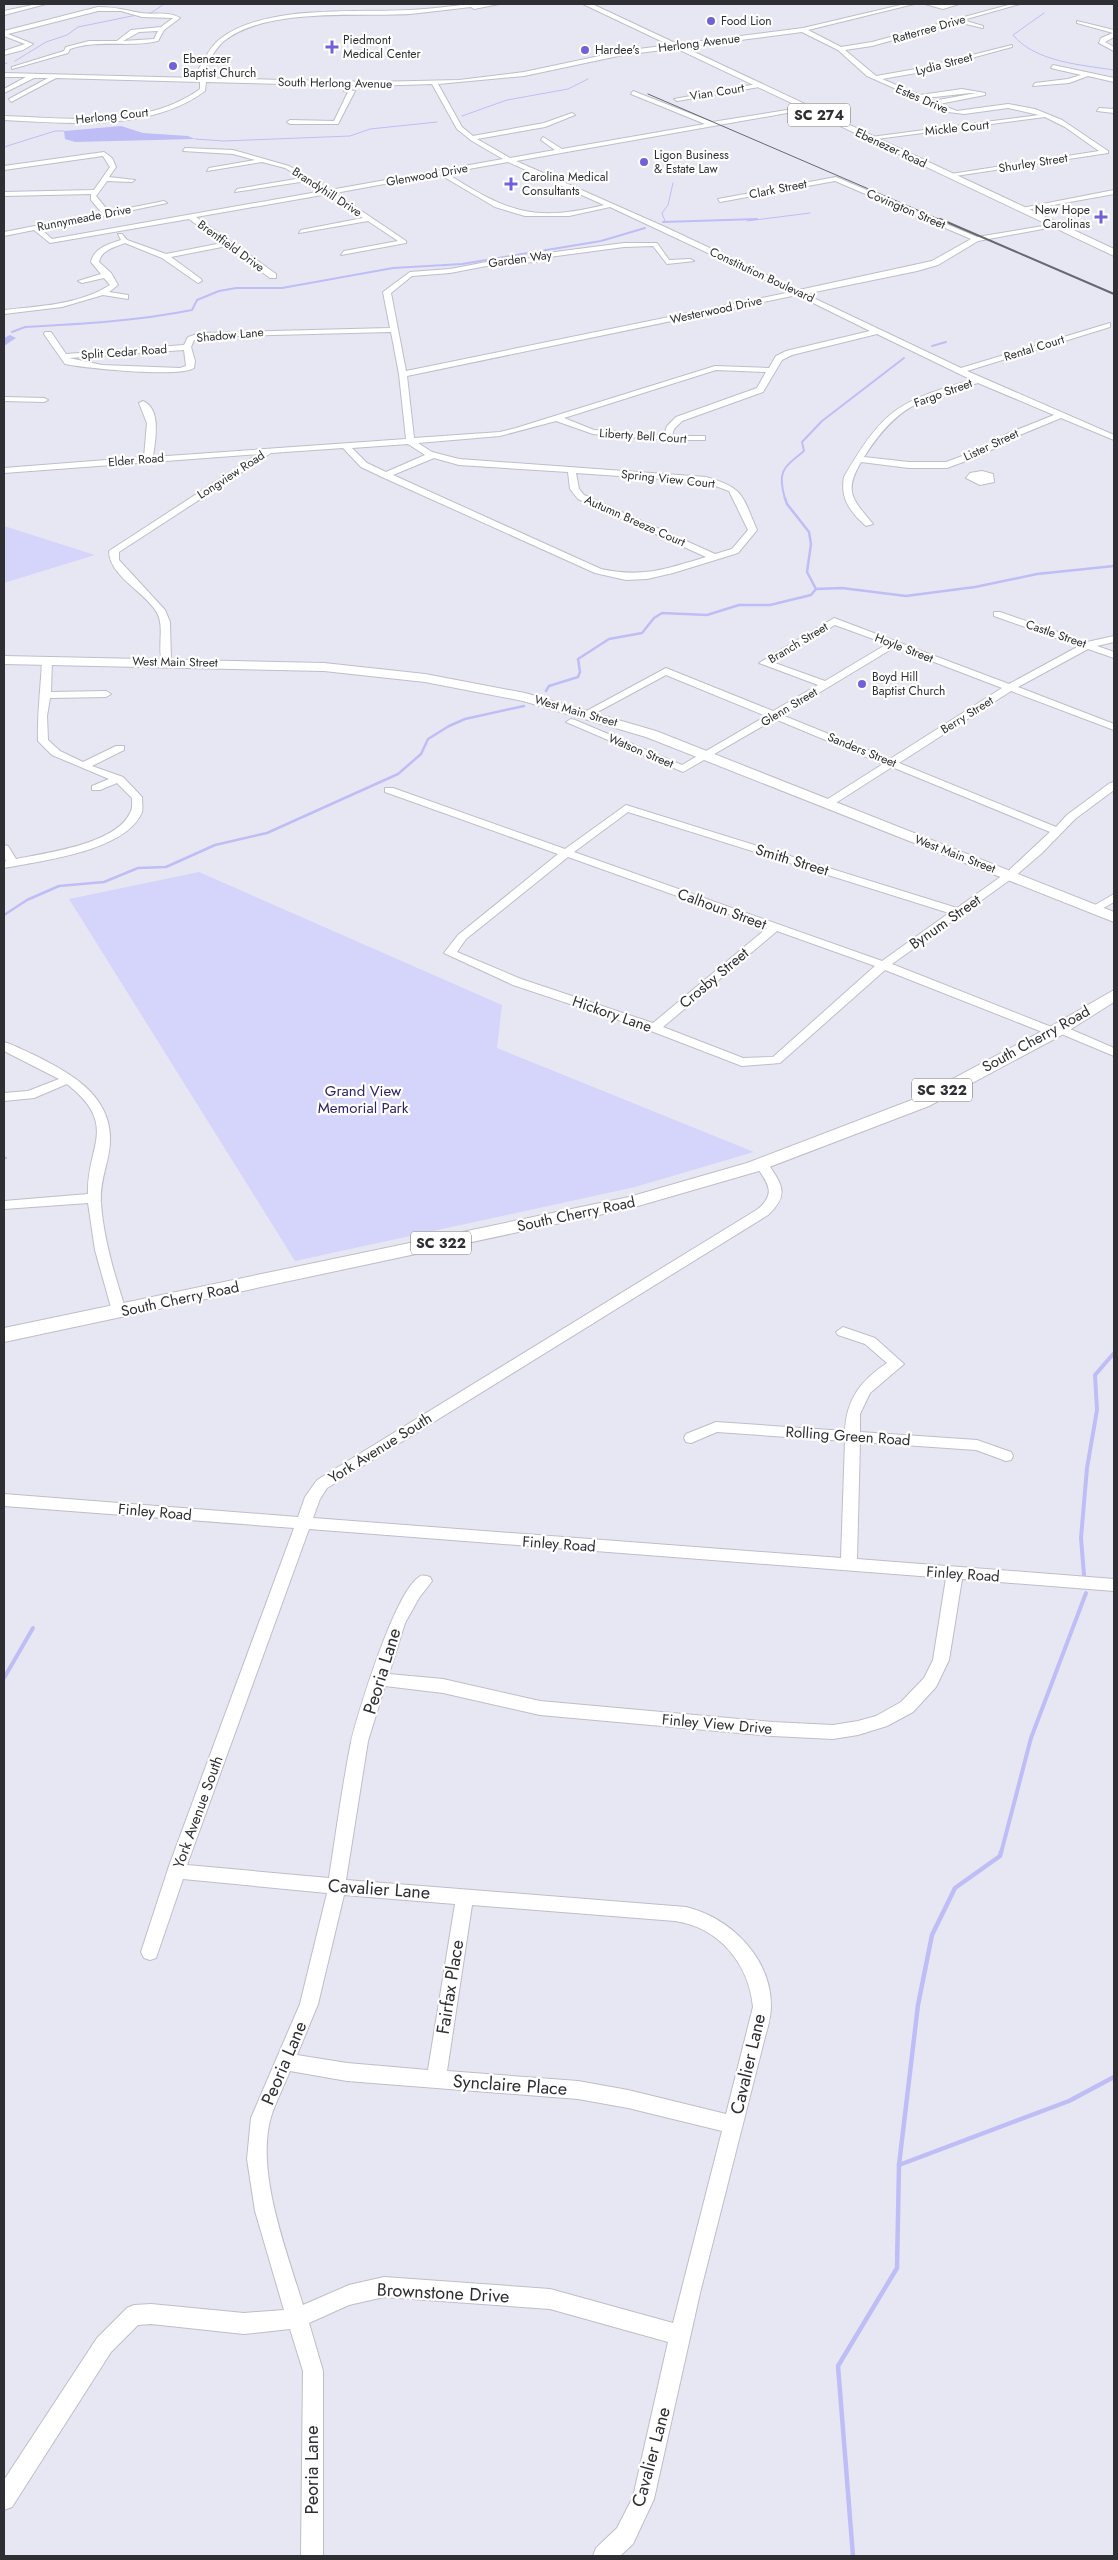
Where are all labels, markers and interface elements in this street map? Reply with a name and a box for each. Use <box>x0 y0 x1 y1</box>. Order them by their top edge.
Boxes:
street label: Ratterree Drive <box>890 10 968 48</box>
place label: Food Lion <box>721 12 772 30</box>
marker: Food Lion <box>705 15 717 27</box>
street label: Herlong Avenue <box>657 29 741 57</box>
place label: Piedmont Medical Center <box>343 31 421 63</box>
marker: Piedmont Medical Center <box>325 40 339 54</box>
place label: Hardee's <box>595 41 640 59</box>
marker: Hardee's <box>579 44 591 56</box>
street label: Lydia Street <box>914 48 974 80</box>
place label: Ebenezer Baptist Church <box>183 50 256 82</box>
marker: Ebenezer Baptist Church <box>167 60 179 72</box>
street label: South Herlong Avenue <box>278 73 392 93</box>
street label: Vian Court <box>689 79 746 105</box>
street label: Estes Drive <box>893 80 951 118</box>
street label: Herlong Court <box>75 103 149 129</box>
road number: SC 274 <box>788 104 850 126</box>
street label: Mickle Court <box>924 116 990 140</box>
street label: Ebenezer Road <box>852 124 930 172</box>
place label: Ligon Business & Estate Law <box>654 146 729 178</box>
street label: Shurley Street <box>997 149 1069 177</box>
marker: Ligon Business & Estate Law <box>638 156 650 168</box>
street label: Glenwood Drive <box>385 159 469 191</box>
street label: Brandyhill Drive <box>288 163 366 221</box>
place label: Carolina Medical Consultants <box>522 168 608 200</box>
street label: Clark Street <box>748 175 808 203</box>
marker: Carolina Medical Consultants <box>504 177 518 191</box>
street label: Covington Street <box>864 184 948 234</box>
street label: Runnymeade Drive <box>35 200 133 236</box>
place label: New Hope Carolinas <box>1035 201 1090 233</box>
marker: New Hope Carolinas <box>1094 210 1108 224</box>
street label: Brentfield Drive <box>194 216 268 276</box>
street label: Constitution Boulevard <box>707 243 817 307</box>
street label: Garden Way <box>487 246 554 272</box>
street label: Westerwood Drive <box>668 291 764 329</box>
street label: Shadow Lane <box>196 323 264 347</box>
street label: Rental Court <box>1002 330 1067 366</box>
street label: Split Cedar Road <box>80 340 168 364</box>
street label: Fargo Street <box>911 374 975 412</box>
street label: Liberty Bell Court <box>599 424 687 448</box>
street label: Lister Street <box>961 424 1022 466</box>
street label: Longview Road <box>194 446 268 504</box>
street label: Elder Road <box>107 449 165 471</box>
street label: Spring View Court <box>620 465 716 493</box>
street label: Autumn Breeze Court <box>582 491 688 551</box>
street label: Castle Street <box>1023 615 1089 653</box>
street label: Branch Street <box>765 618 832 668</box>
street label: Hoyle Street <box>872 629 936 667</box>
street label: West Main Street <box>132 652 218 672</box>
place label: Boyd Hill Baptist Church <box>872 668 945 700</box>
marker: Boyd Hill Baptist Church <box>856 678 868 690</box>
street label: Glenn Street <box>757 683 821 731</box>
street label: West Main Street <box>532 691 620 731</box>
street label: Berry Street <box>937 692 997 738</box>
street label: Sanders Street <box>825 728 899 772</box>
street label: Watson Street <box>606 729 676 773</box>
street label: West Main Street <box>912 830 998 878</box>
street label: Smith Street <box>753 838 832 882</box>
street label: Calhoun Street <box>675 883 770 935</box>
street label: Bynum Street <box>905 889 986 955</box>
street label: Crosby Street <box>675 942 754 1014</box>
street label: Hickory Lane <box>569 990 655 1038</box>
street label: South Cherry Road <box>978 1000 1094 1078</box>
road number: SC 322 <box>912 1078 972 1102</box>
park label: Grand View Memorial Park <box>318 1080 409 1119</box>
street label: South Cherry Road <box>515 1191 637 1237</box>
road number: SC 322 <box>411 1232 471 1254</box>
street label: South Cherry Road <box>119 1276 241 1322</box>
street label: York Avenue South <box>324 1407 436 1489</box>
street label: Rolling Green Road <box>785 1421 911 1451</box>
street label: Finley Road <box>117 1498 193 1526</box>
street label: Finley Road <box>521 1530 597 1558</box>
street label: Finley Road <box>925 1560 1001 1588</box>
street label: Peoria Lane <box>357 1625 407 1717</box>
street label: Finley View Drive <box>661 1708 773 1740</box>
street label: York Avenue South <box>167 1753 229 1871</box>
street label: Cavalier Lane <box>327 1872 431 1906</box>
street label: Fairfax Place <box>430 1938 470 2036</box>
street label: Cavalier Lane <box>724 2011 772 2117</box>
street label: Peoria Lane <box>255 2017 313 2109</box>
street label: Synclaire Place <box>452 2068 568 2102</box>
street label: Brownstone Drive <box>376 2277 510 2309</box>
street label: Cavalier Lane <box>625 2404 677 2510</box>
street label: Peoria Lane <box>299 2426 325 2514</box>

